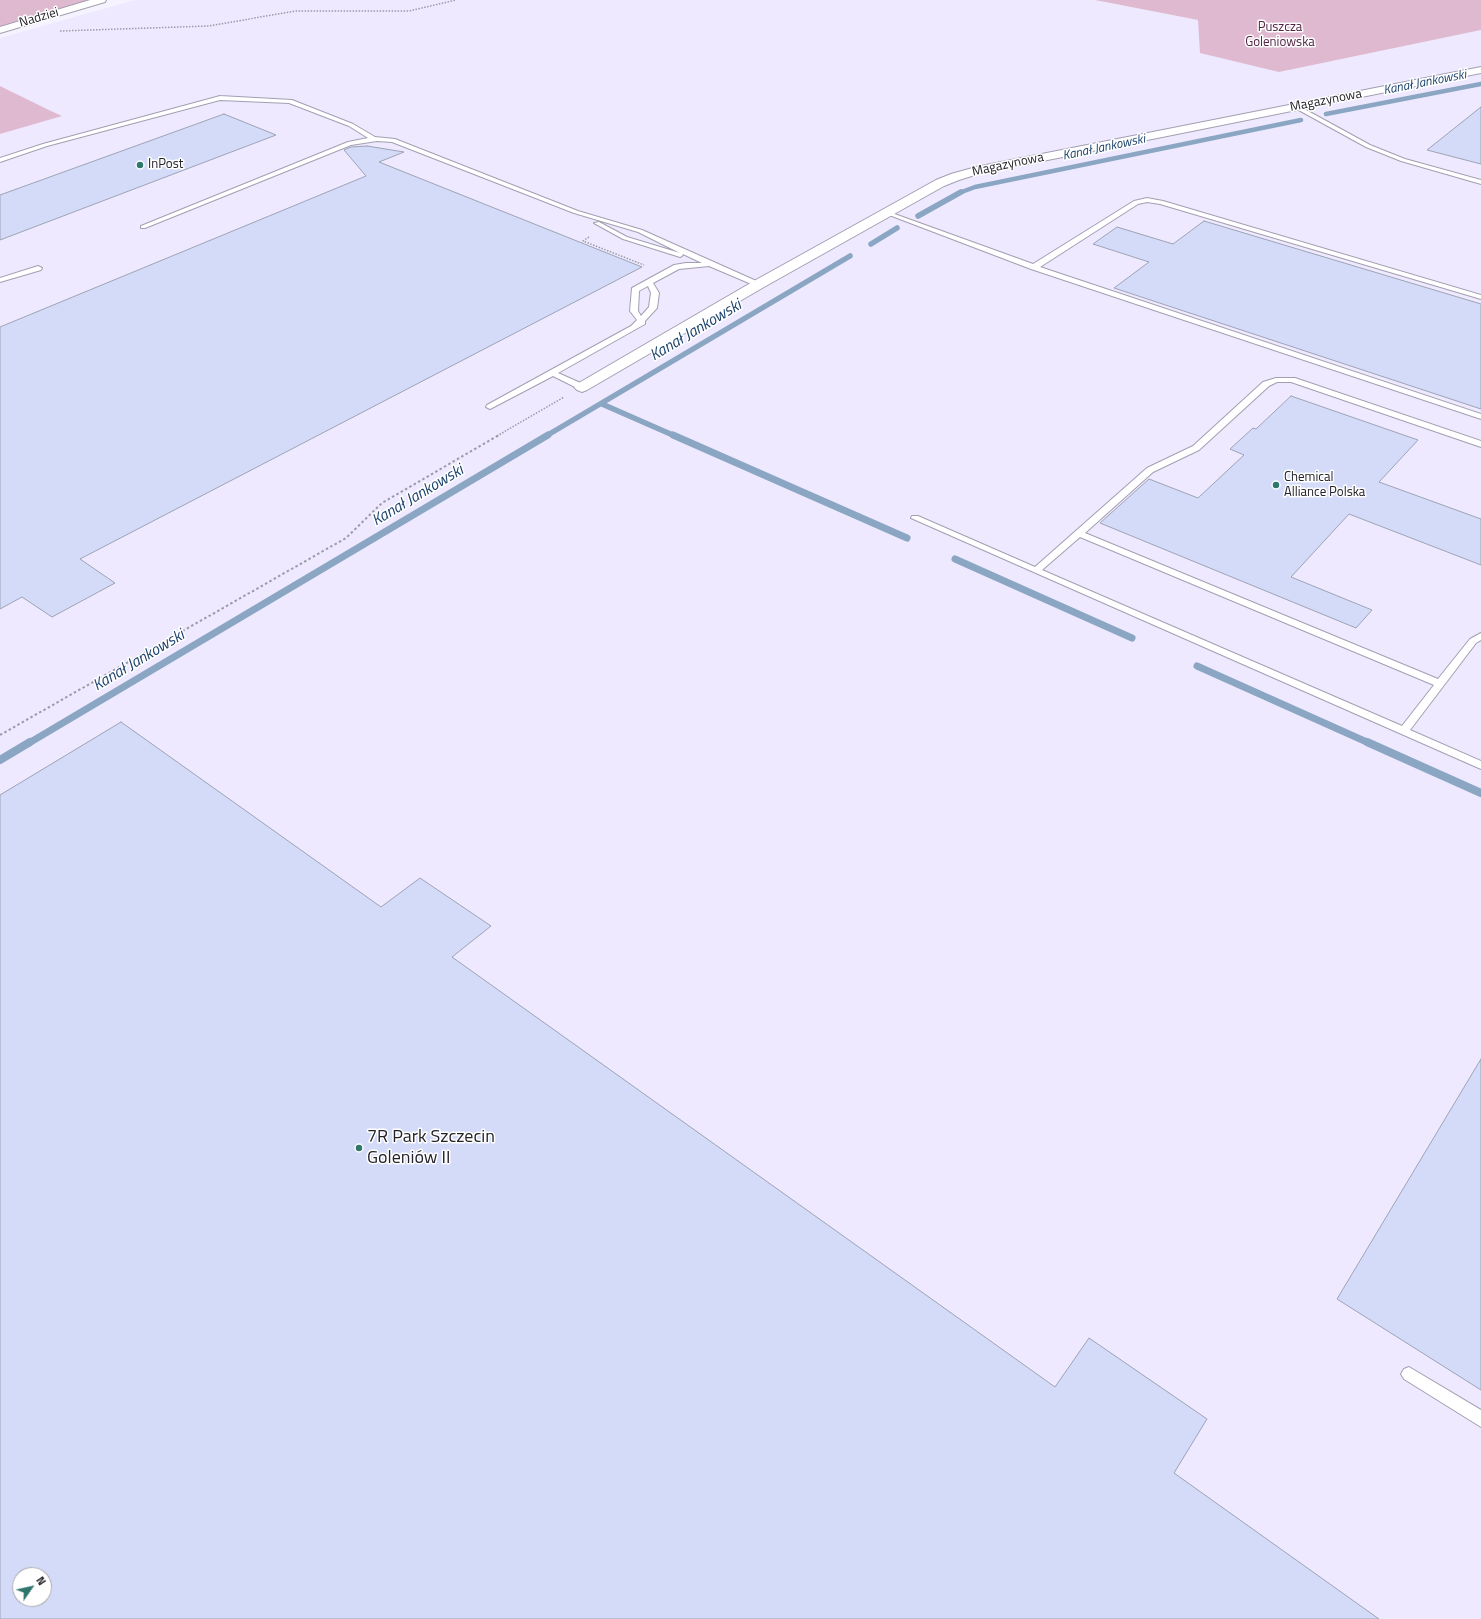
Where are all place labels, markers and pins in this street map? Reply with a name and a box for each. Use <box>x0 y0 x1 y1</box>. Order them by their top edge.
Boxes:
place label: InPost <box>148 157 183 173</box>
marker: InPost <box>135 160 145 170</box>
place label: Chemical Alliance Polska <box>1284 470 1365 501</box>
marker: Chemical Alliance Polska <box>1271 480 1281 490</box>
place label: 7R Park Szczecin Goleniów II <box>367 1127 495 1170</box>
marker: 7R Park Szczecin Goleniów II <box>354 1143 364 1153</box>

